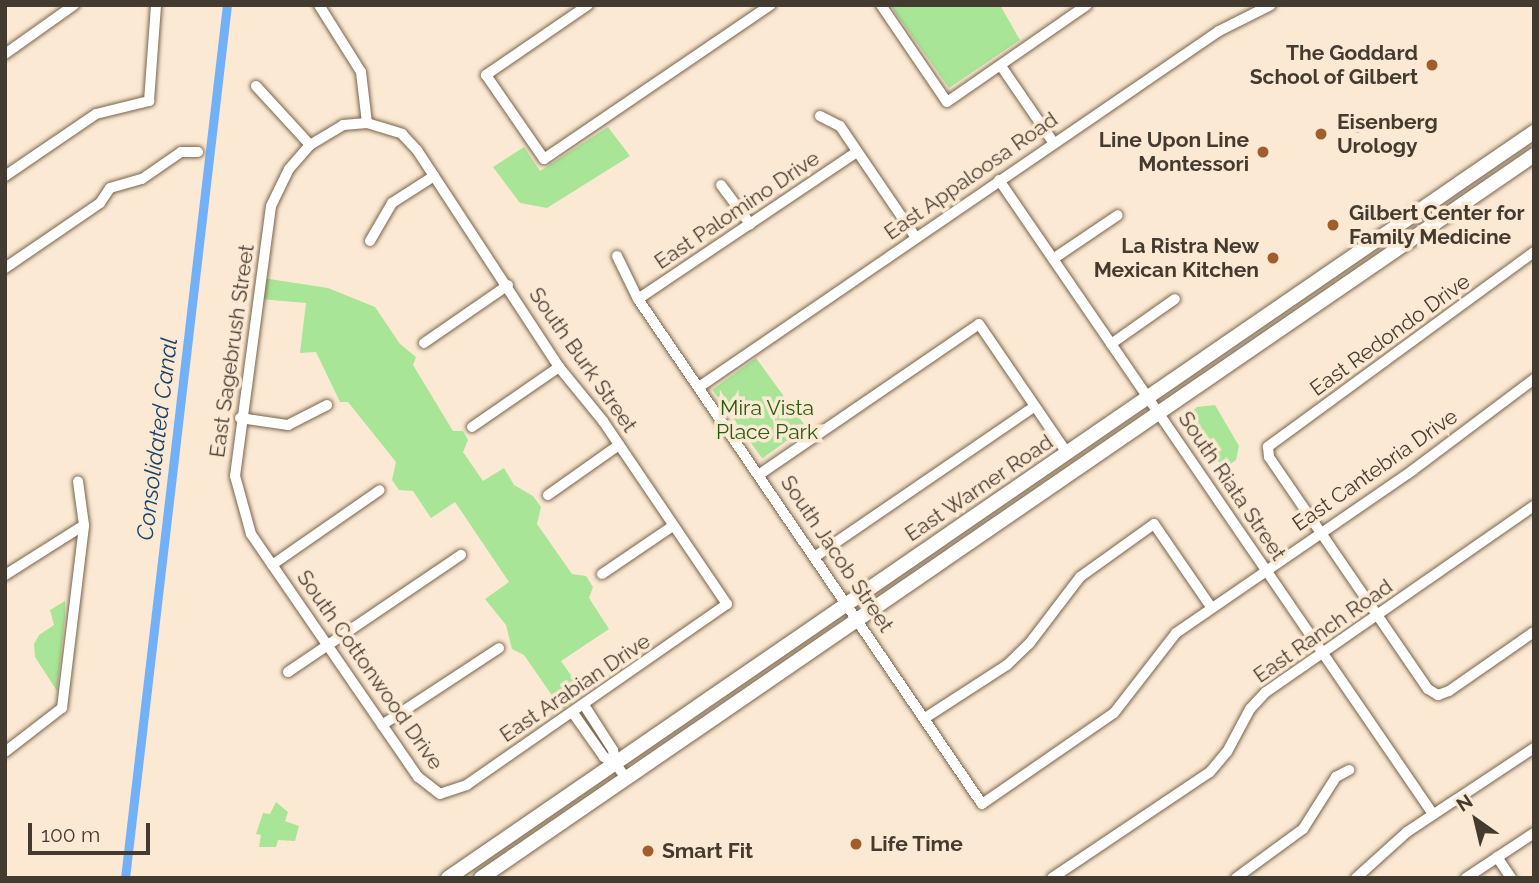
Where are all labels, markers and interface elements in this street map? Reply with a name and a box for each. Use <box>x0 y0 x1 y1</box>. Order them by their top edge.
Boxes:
place label: The Goddard School of Gilbert <box>1249 40 1418 90</box>
marker: The Goddard School of Gilbert <box>1424 57 1440 73</box>
street label: East Appaloosa Road <box>879 107 1063 245</box>
place label: Eisenberg Urology <box>1337 109 1438 159</box>
marker: Eisenberg Urology <box>1311 124 1331 144</box>
place label: Line Upon Line Montessori <box>1099 127 1249 177</box>
marker: Line Upon Line Montessori <box>1255 144 1271 160</box>
street label: East Palomino Drive <box>650 145 824 275</box>
place label: Gilbert Center for Family Medicine <box>1349 200 1525 250</box>
marker: Gilbert Center for Family Medicine <box>1323 215 1343 235</box>
place label: La Ristra New Mexican Kitchen <box>1094 233 1259 283</box>
street label: East Sagebrush Street <box>205 243 259 459</box>
marker: La Ristra New Mexican Kitchen <box>1265 250 1281 266</box>
street label: East Redondo Drive <box>1305 269 1475 401</box>
street label: South Burk Street <box>524 283 642 437</box>
water label: Consolidated Canal <box>131 336 183 542</box>
park label: Mira Vista Place Park <box>716 395 818 445</box>
street label: East Cantebria Drive <box>1288 404 1462 536</box>
street label: South Riata Street <box>1173 407 1291 565</box>
street label: East Warner Road <box>900 429 1058 547</box>
street label: South Jacob Street <box>775 471 899 637</box>
street label: South Cottonwood Drive <box>292 565 448 775</box>
street label: East Ranch Road <box>1249 574 1397 688</box>
street label: East Arabian Drive <box>495 628 655 748</box>
north arrow <box>1441 785 1511 855</box>
text: N <box>1452 789 1476 816</box>
scale bar <box>32 810 154 854</box>
text: 100 m <box>41 822 100 847</box>
place label: Life Time <box>870 831 963 857</box>
marker: Life Time <box>848 836 864 852</box>
place label: Smart Fit <box>662 838 753 864</box>
marker: Smart Fit <box>640 843 656 859</box>

